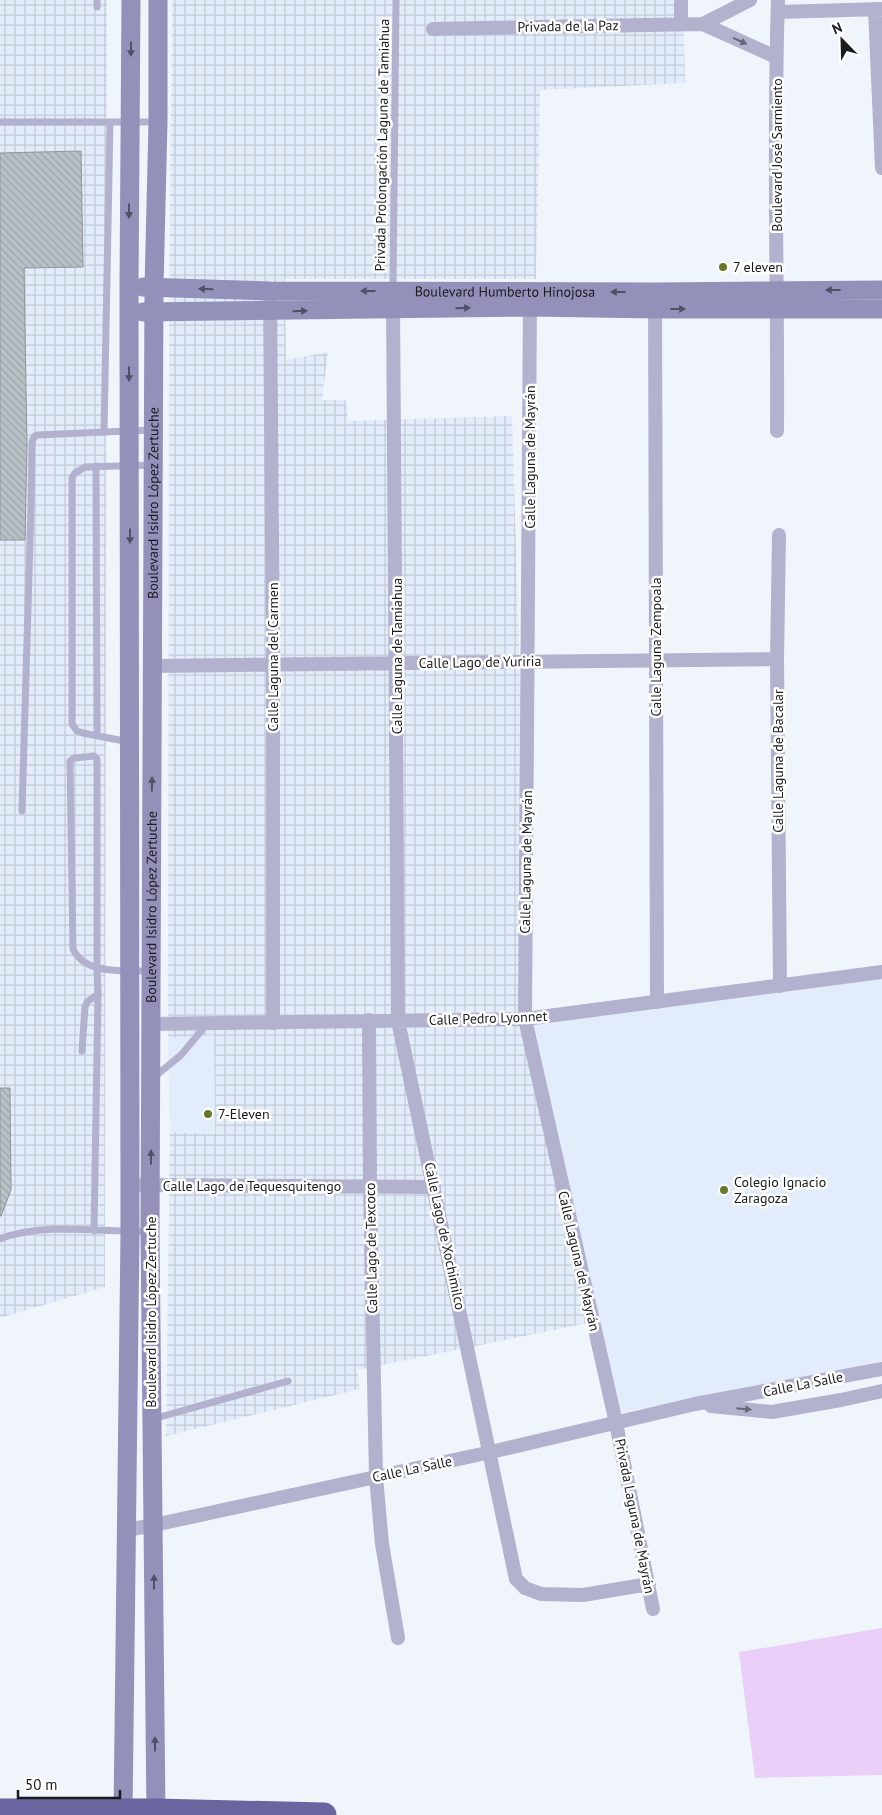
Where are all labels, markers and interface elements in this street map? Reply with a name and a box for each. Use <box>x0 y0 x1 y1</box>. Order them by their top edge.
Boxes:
north arrow <box>817 15 867 65</box>
street label: Privada de la Paz <box>517 16 619 36</box>
street label: Privada Prolongación Laguna de Tamiahua <box>371 18 393 272</box>
text: N <box>829 18 845 38</box>
one-way arrow <box>733 37 747 45</box>
one-way arrow <box>127 41 135 57</box>
street label: Boulevard José Sarmiento <box>768 78 786 232</box>
one-way arrow <box>125 203 133 219</box>
place label: 7 eleven <box>733 258 783 276</box>
marker: 7 eleven <box>717 261 729 273</box>
street label: Boulevard Humberto Hinojosa <box>415 282 595 301</box>
one-way arrow <box>198 284 214 292</box>
one-way arrow <box>825 286 841 294</box>
one-way arrow <box>360 287 376 295</box>
one-way arrow <box>610 287 626 295</box>
one-way arrow <box>455 304 471 312</box>
one-way arrow <box>670 305 686 313</box>
one-way arrow <box>293 306 309 314</box>
one-way arrow <box>125 366 133 382</box>
street label: Calle Laguna de Mayrán <box>521 385 539 529</box>
street label: Boulevard Isidro López Zertuche <box>144 407 162 599</box>
one-way arrow <box>126 528 134 544</box>
street label: Calle Laguna Zempoala <box>647 577 665 717</box>
street label: Calle Laguna de Tamiahua <box>388 578 406 734</box>
street label: Calle Laguna del Carmen <box>264 582 282 732</box>
street label: Calle Lago de Yuriria <box>419 652 542 672</box>
street label: Calle Laguna de Bacalar <box>769 689 787 833</box>
one-way arrow <box>148 776 156 792</box>
street label: Calle Laguna de Mayrán <box>516 790 536 934</box>
street label: Boulevard Isidro López Zertuche <box>142 811 161 1003</box>
street label: Calle Pedro Lyonnet <box>428 1007 548 1029</box>
place label: 7-Eleven <box>218 1105 270 1123</box>
marker: 7-Eleven <box>202 1108 214 1120</box>
one-way arrow <box>147 1149 155 1165</box>
street label: Calle Lago de Xochimilco <box>421 1161 469 1311</box>
place label: Colegio Ignacio Zaragoza <box>734 1173 826 1207</box>
street label: Calle Lago de Tequesquitengo <box>163 1177 341 1195</box>
street label: Calle Lago de Texcoco <box>361 1182 381 1314</box>
marker: Colegio Ignacio Zaragoza <box>718 1184 730 1196</box>
street label: Calle Laguna de Mayrán <box>554 1189 604 1333</box>
street label: Boulevard Isidro López Zertuche <box>142 1216 160 1408</box>
street label: Calle La Salle <box>762 1367 844 1401</box>
one-way arrow <box>736 1405 752 1413</box>
street label: Privada Laguna de Mayrán <box>611 1437 659 1595</box>
street label: Calle La Salle <box>370 1452 454 1486</box>
one-way arrow <box>150 1574 158 1590</box>
one-way arrow <box>151 1736 159 1752</box>
scale bar <box>18 1768 120 1800</box>
text: 50 m <box>25 1775 58 1794</box>

